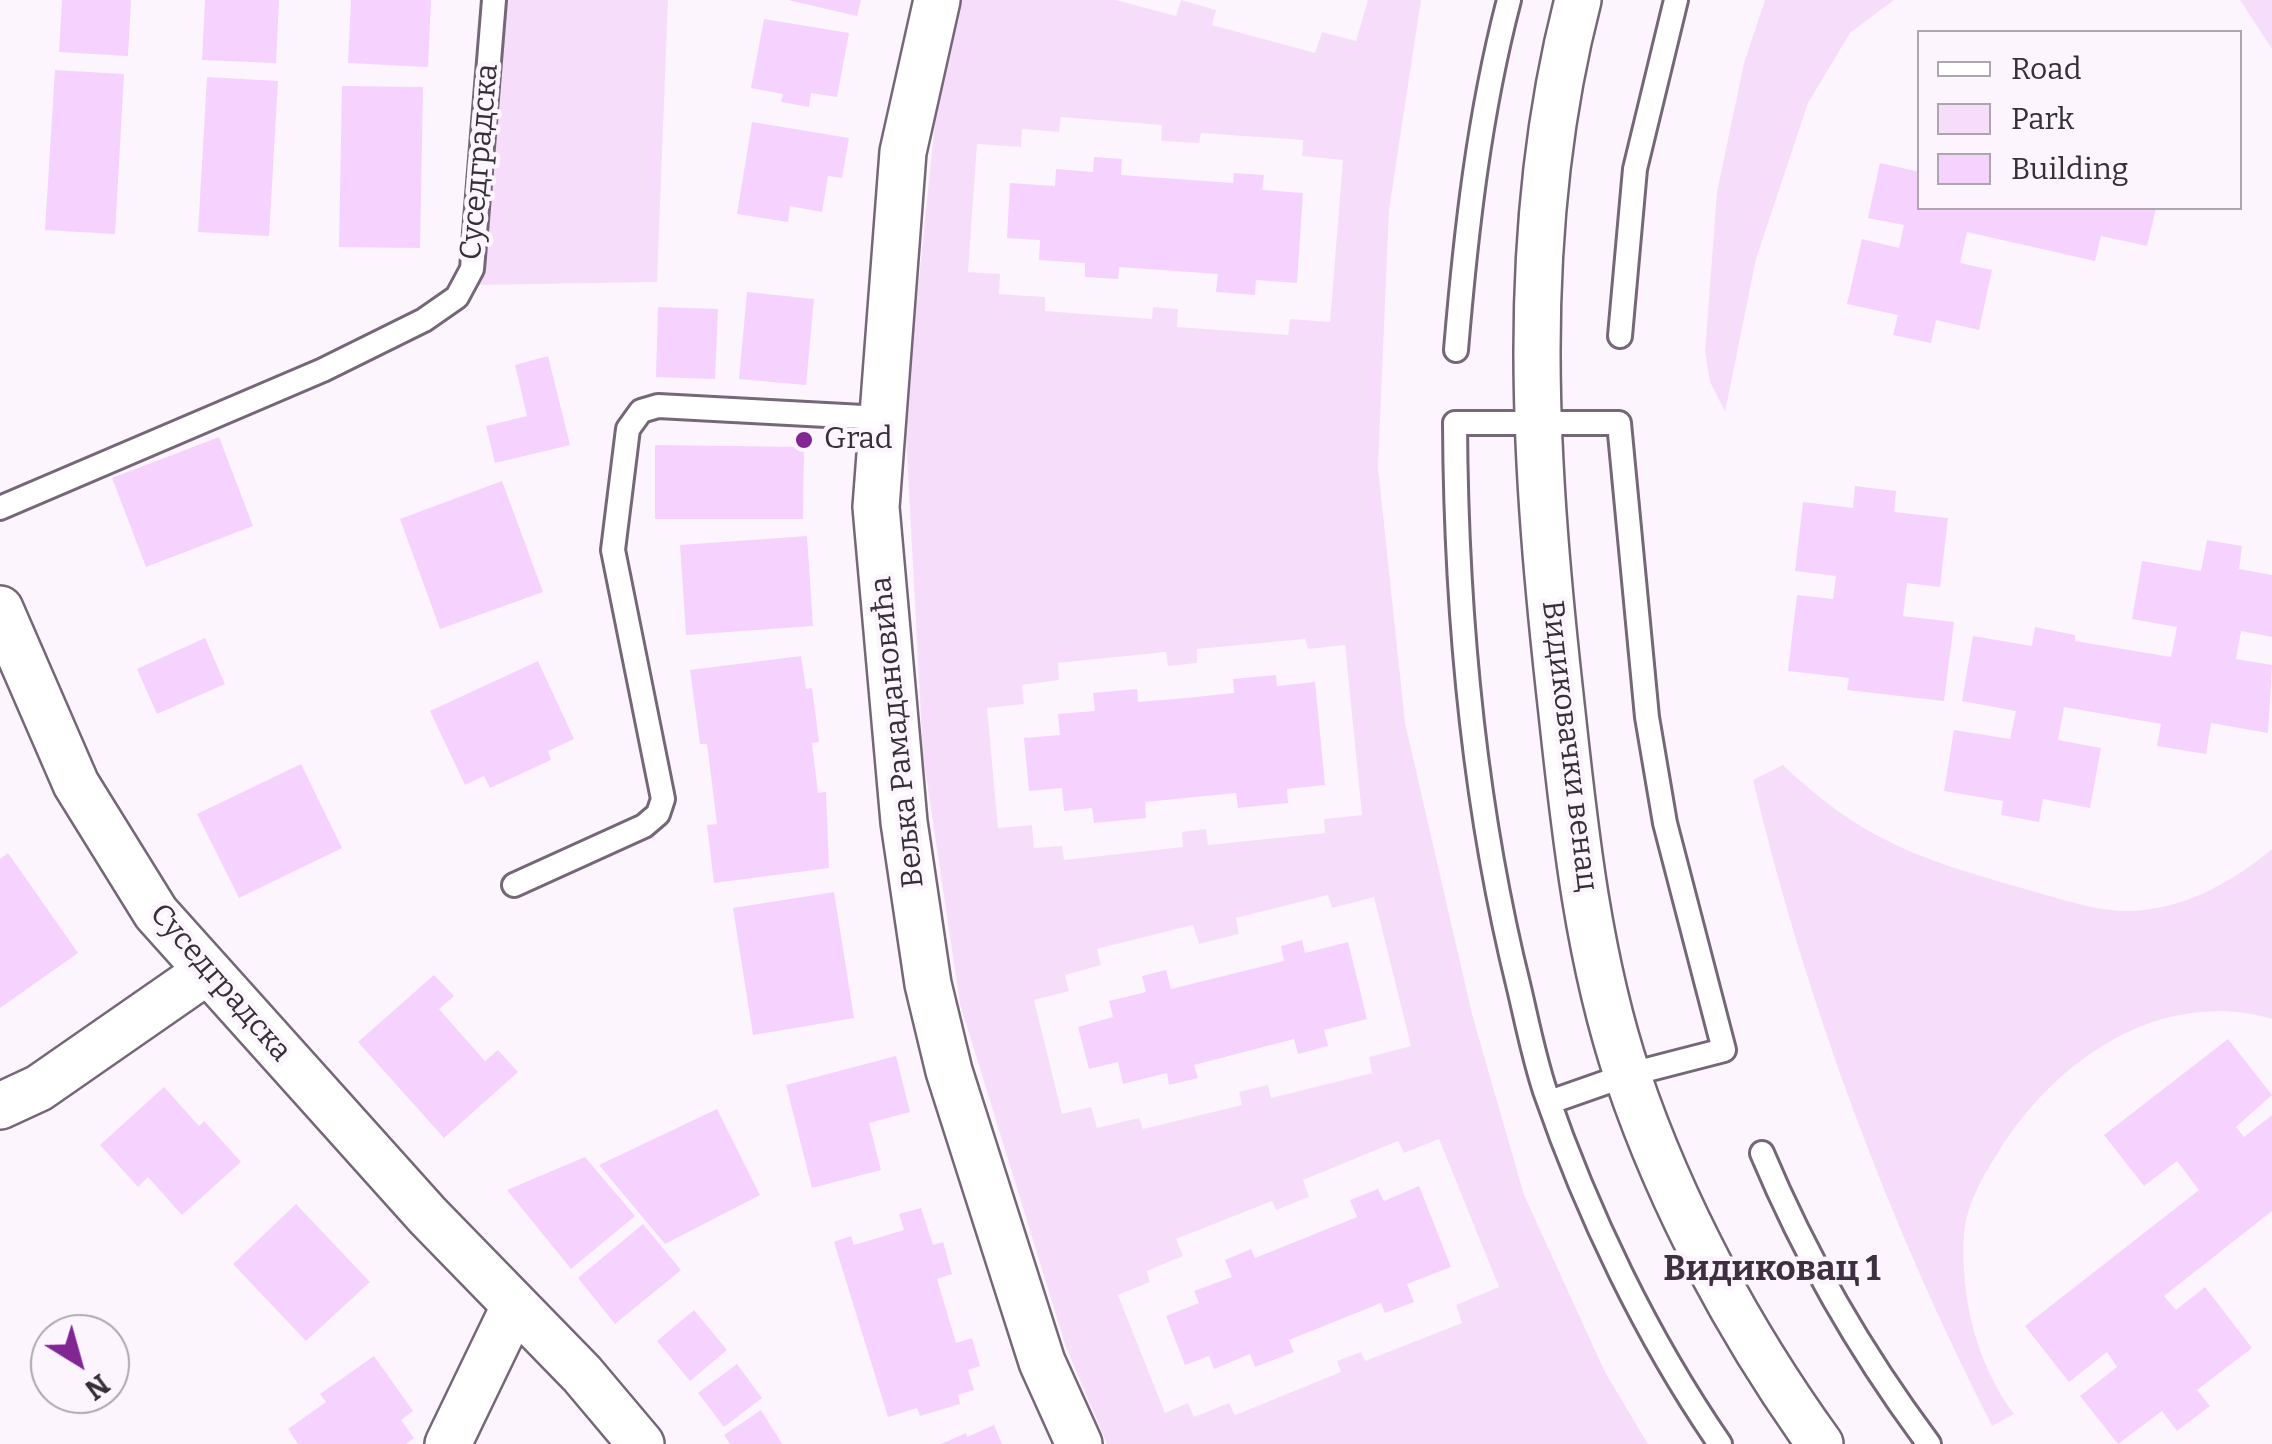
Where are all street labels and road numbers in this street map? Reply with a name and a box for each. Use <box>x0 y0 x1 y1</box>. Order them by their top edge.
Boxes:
street label: Суседградска <box>453 62 507 262</box>
street label: Вељка Рамадановића <box>864 575 932 889</box>
street label: Видиковачки венац <box>1533 599 1605 893</box>
street label: Суседградска <box>142 897 298 1069</box>

